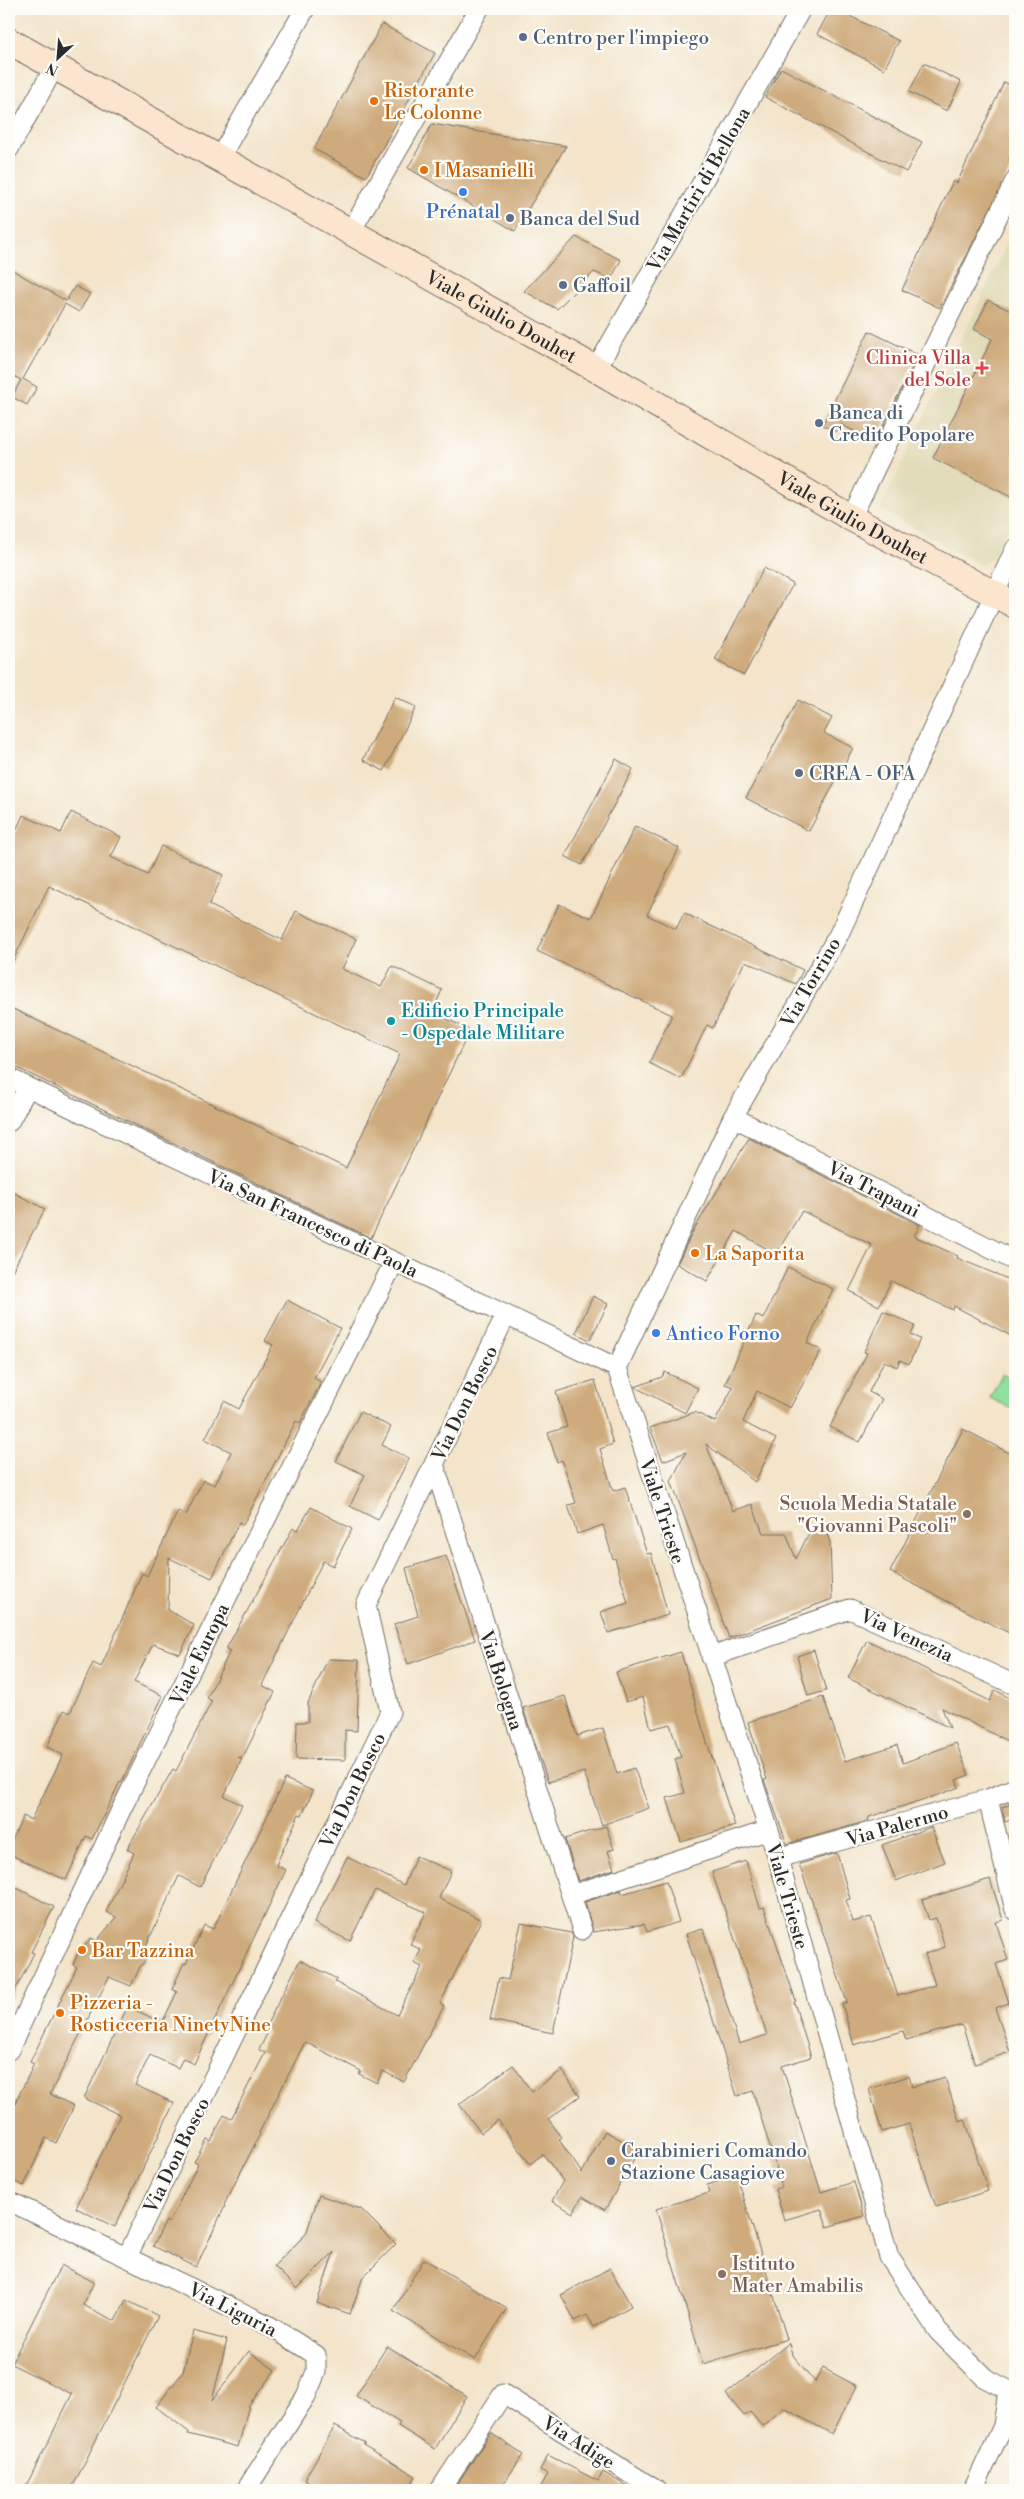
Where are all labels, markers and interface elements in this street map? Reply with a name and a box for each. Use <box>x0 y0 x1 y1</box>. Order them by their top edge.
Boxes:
place label: Centro per l'impiego <box>533 26 709 50</box>
marker: Centro per l'impiego <box>517 31 529 43</box>
north arrow <box>32 32 82 82</box>
text: N <box>44 58 62 79</box>
place label: Ristorante Le Colonne <box>384 79 482 125</box>
marker: Ristorante Le Colonne <box>368 95 380 107</box>
street label: Via Martiri di Bellona <box>641 103 756 277</box>
place label: I Masanielli <box>434 159 534 183</box>
marker: I Masanielli <box>418 164 430 176</box>
marker: Prénatal <box>457 186 469 198</box>
place label: Prénatal <box>426 200 500 224</box>
place label: Banca del Sud <box>519 207 640 231</box>
marker: Banca del Sud <box>504 212 516 224</box>
street label: Viale Giulio Douhet <box>420 265 581 369</box>
place label: Gaffoil <box>573 274 631 298</box>
marker: Gaffoil <box>557 279 569 291</box>
place label: Clinica Villa del Sole <box>866 346 971 392</box>
marker: Clinica Villa del Sole <box>975 361 989 375</box>
place label: Banca di Credito Popolare <box>828 401 975 447</box>
marker: Banca di Credito Popolare <box>813 417 825 429</box>
street label: Viale Giulio Douhet <box>772 466 932 570</box>
place label: CREA - OFA <box>809 762 916 786</box>
marker: CREA - OFA <box>793 767 805 779</box>
street label: Via Torrino <box>775 933 846 1033</box>
place label: Edificio Principale - Ospedale Militare <box>401 999 565 1045</box>
marker: Edificio Principale - Ospedale Militare <box>385 1015 397 1027</box>
street label: Via Trapani <box>822 1156 924 1223</box>
street label: Via San Francesco di Paola <box>203 1164 422 1283</box>
place label: La Saporita <box>705 1242 805 1266</box>
marker: La Saporita <box>689 1247 701 1259</box>
place label: Antico Forno <box>665 1322 780 1346</box>
marker: Antico Forno <box>650 1327 662 1339</box>
street label: Via Don Bosco <box>426 1342 503 1466</box>
street label: Viale Trieste <box>633 1455 690 1567</box>
place label: Scuola Media Statale "Giovanni Pascoli" <box>779 1492 957 1538</box>
marker: Scuola Media Statale "Giovanni Pascoli" <box>961 1508 973 1520</box>
street label: Viale Europa <box>164 1599 235 1710</box>
street label: Via Venezia <box>855 1604 957 1668</box>
street label: Via Bologna <box>473 1626 529 1734</box>
street label: Via Don Bosco <box>314 1729 391 1853</box>
street label: Via Palermo <box>843 1800 951 1852</box>
street label: Viale Trieste <box>760 1840 814 1952</box>
place label: Bar Tazzina <box>91 1939 195 1963</box>
marker: Bar Tazzina <box>76 1944 88 1956</box>
place label: Pizzeria - Rosticceria NinetyNine <box>70 1991 271 2037</box>
marker: Pizzeria - Rosticceria NinetyNine <box>54 2007 66 2019</box>
street label: Via Don Bosco <box>138 2094 215 2218</box>
place label: Carabinieri Comando Stazione Casagiove <box>621 2139 807 2185</box>
marker: Carabinieri Comando Stazione Casagiove <box>605 2155 617 2167</box>
place label: Istituto Mater Amabilis <box>732 2252 863 2298</box>
marker: Istituto Mater Amabilis <box>716 2268 728 2280</box>
street label: Via Liguria <box>183 2277 281 2343</box>
street label: Via Adige <box>537 2411 619 2475</box>

